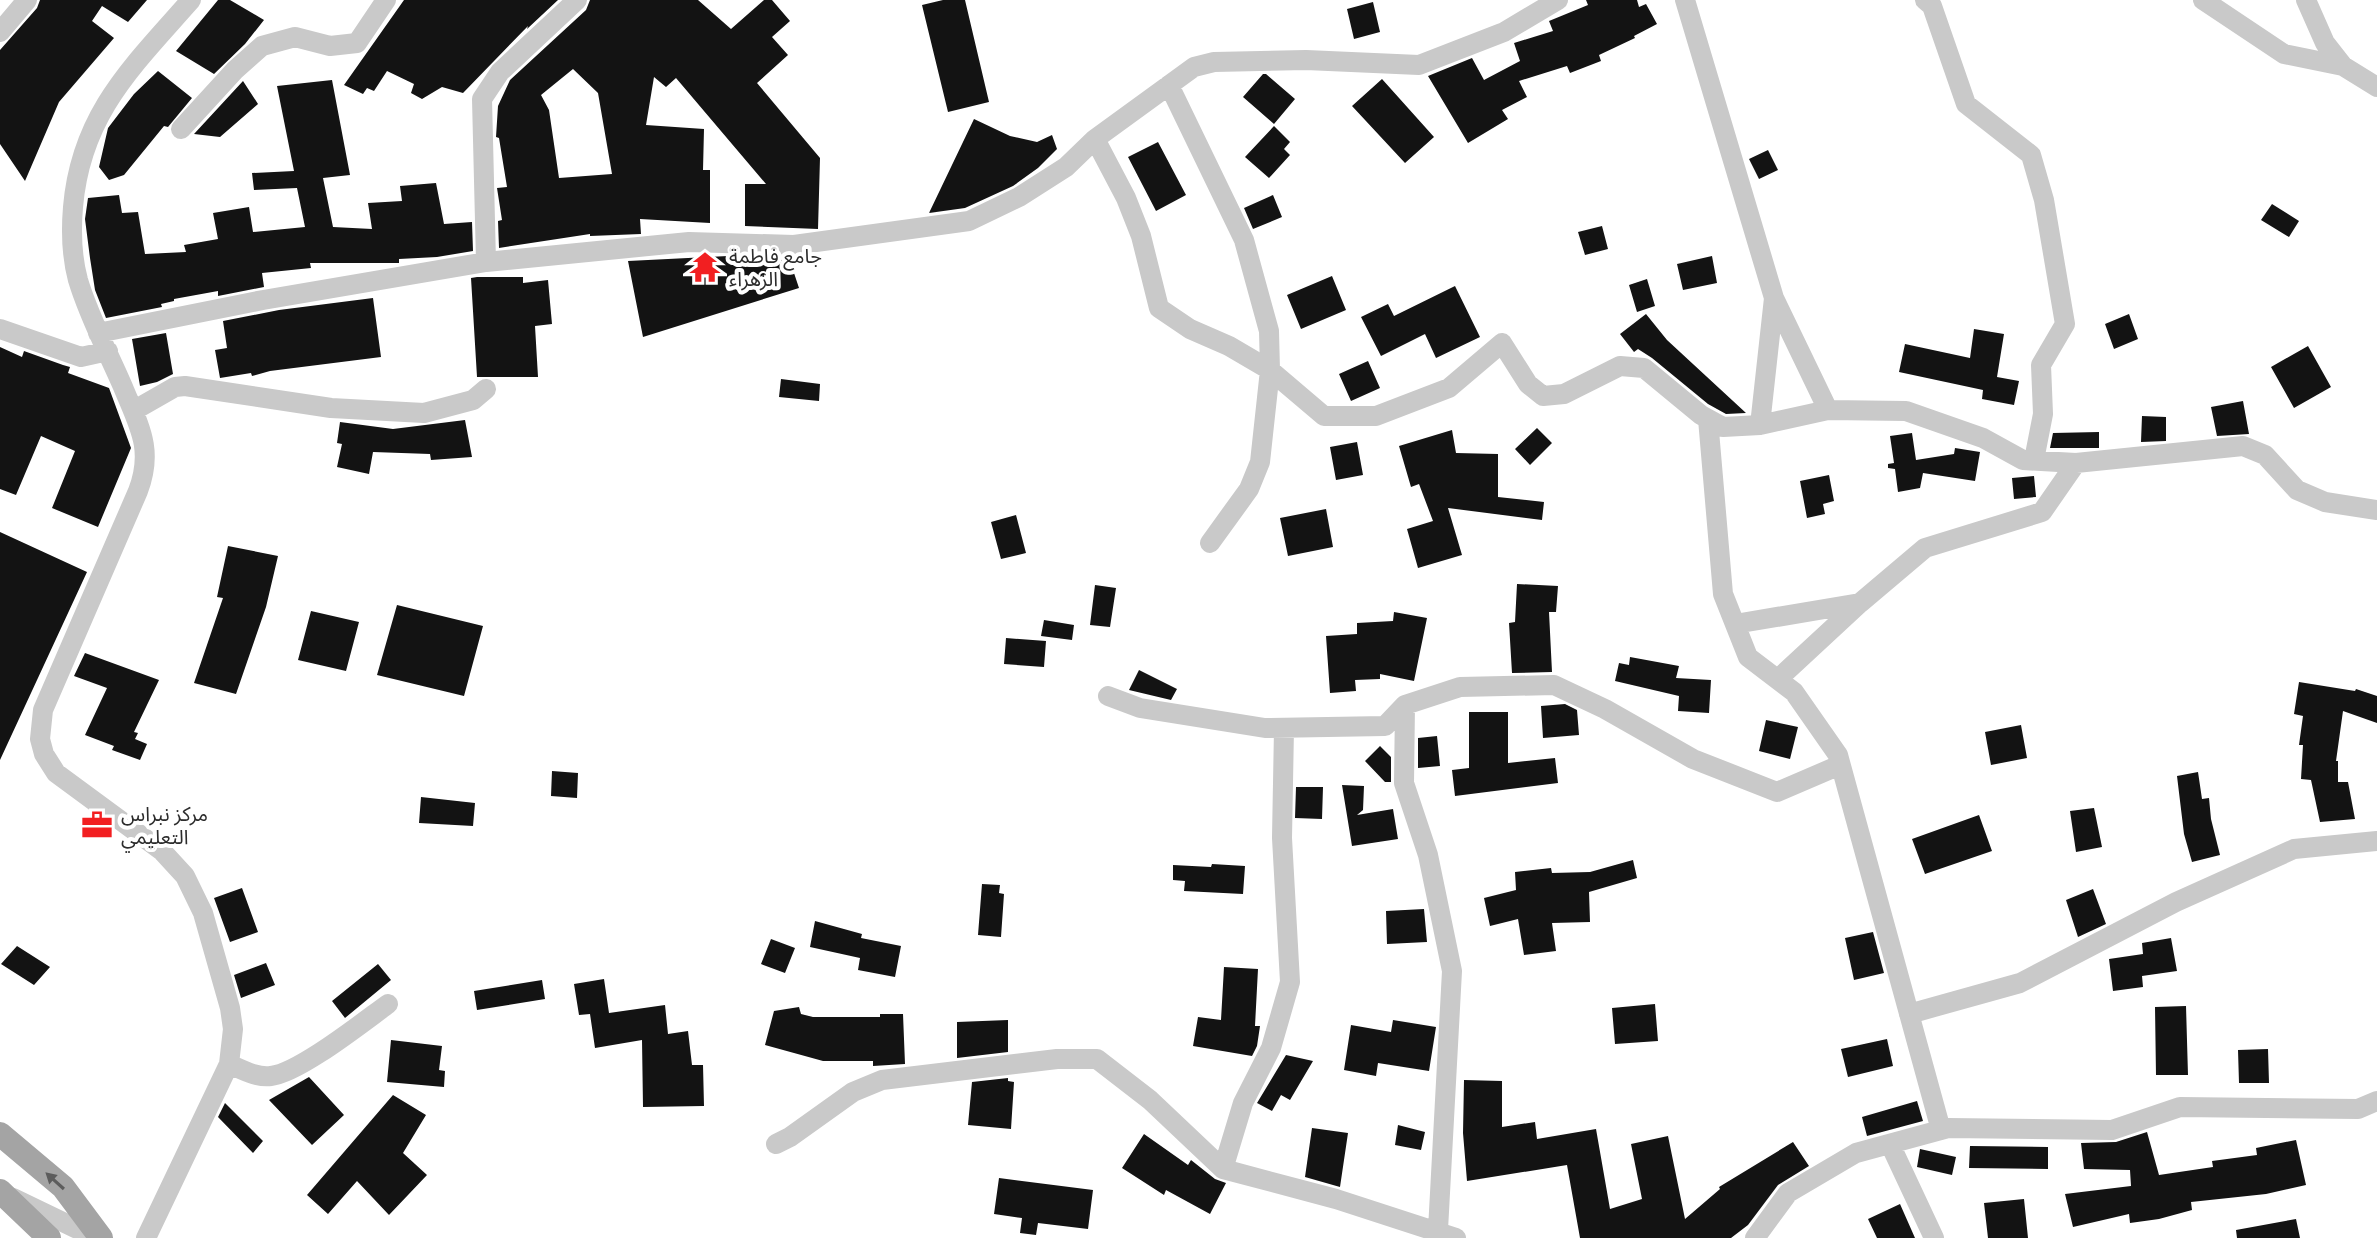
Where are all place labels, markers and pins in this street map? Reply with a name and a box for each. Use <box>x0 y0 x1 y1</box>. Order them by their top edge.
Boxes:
place label: جامع فاطمة الزهراء <box>729 244 822 291</box>
temple icon: جامع فاطمة الزهراء <box>688 250 722 284</box>
place label: مركز نبراس التعليمي <box>121 802 208 853</box>
office icon: مركز نبراس التعليمي <box>80 808 114 842</box>

